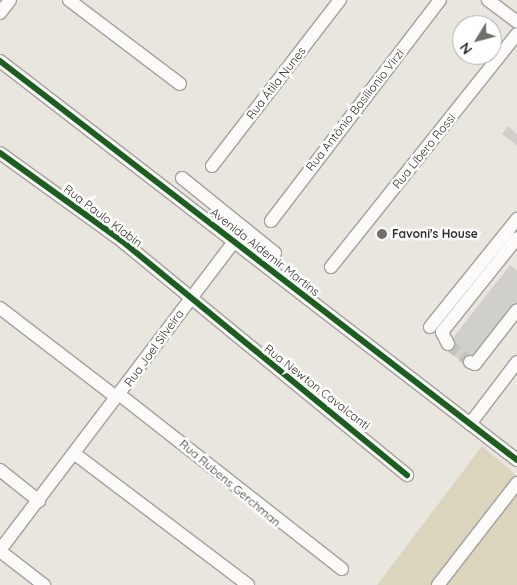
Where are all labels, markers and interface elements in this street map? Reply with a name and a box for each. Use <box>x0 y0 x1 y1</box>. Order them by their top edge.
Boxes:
north arrow <box>452 15 502 65</box>
text: N <box>456 39 476 58</box>
street label: Rua Átila Nunes <box>243 44 309 122</box>
street label: Rua Antônio Basílionio Virzi <box>303 46 407 174</box>
street label: Rua Líbero Rossi <box>389 111 459 191</box>
street label: Rua Paulo Klabin <box>61 182 145 250</box>
street label: Avenida Aldemir Martins <box>207 205 323 299</box>
place label: Favoni's House <box>392 227 478 241</box>
marker: Favoni's House <box>376 228 388 240</box>
street label: Rua Joel Silveira <box>121 307 187 389</box>
street label: Rua Newton Cavalcanti <box>261 341 373 433</box>
street label: Rua Rubens Gerchman <box>176 436 284 530</box>

